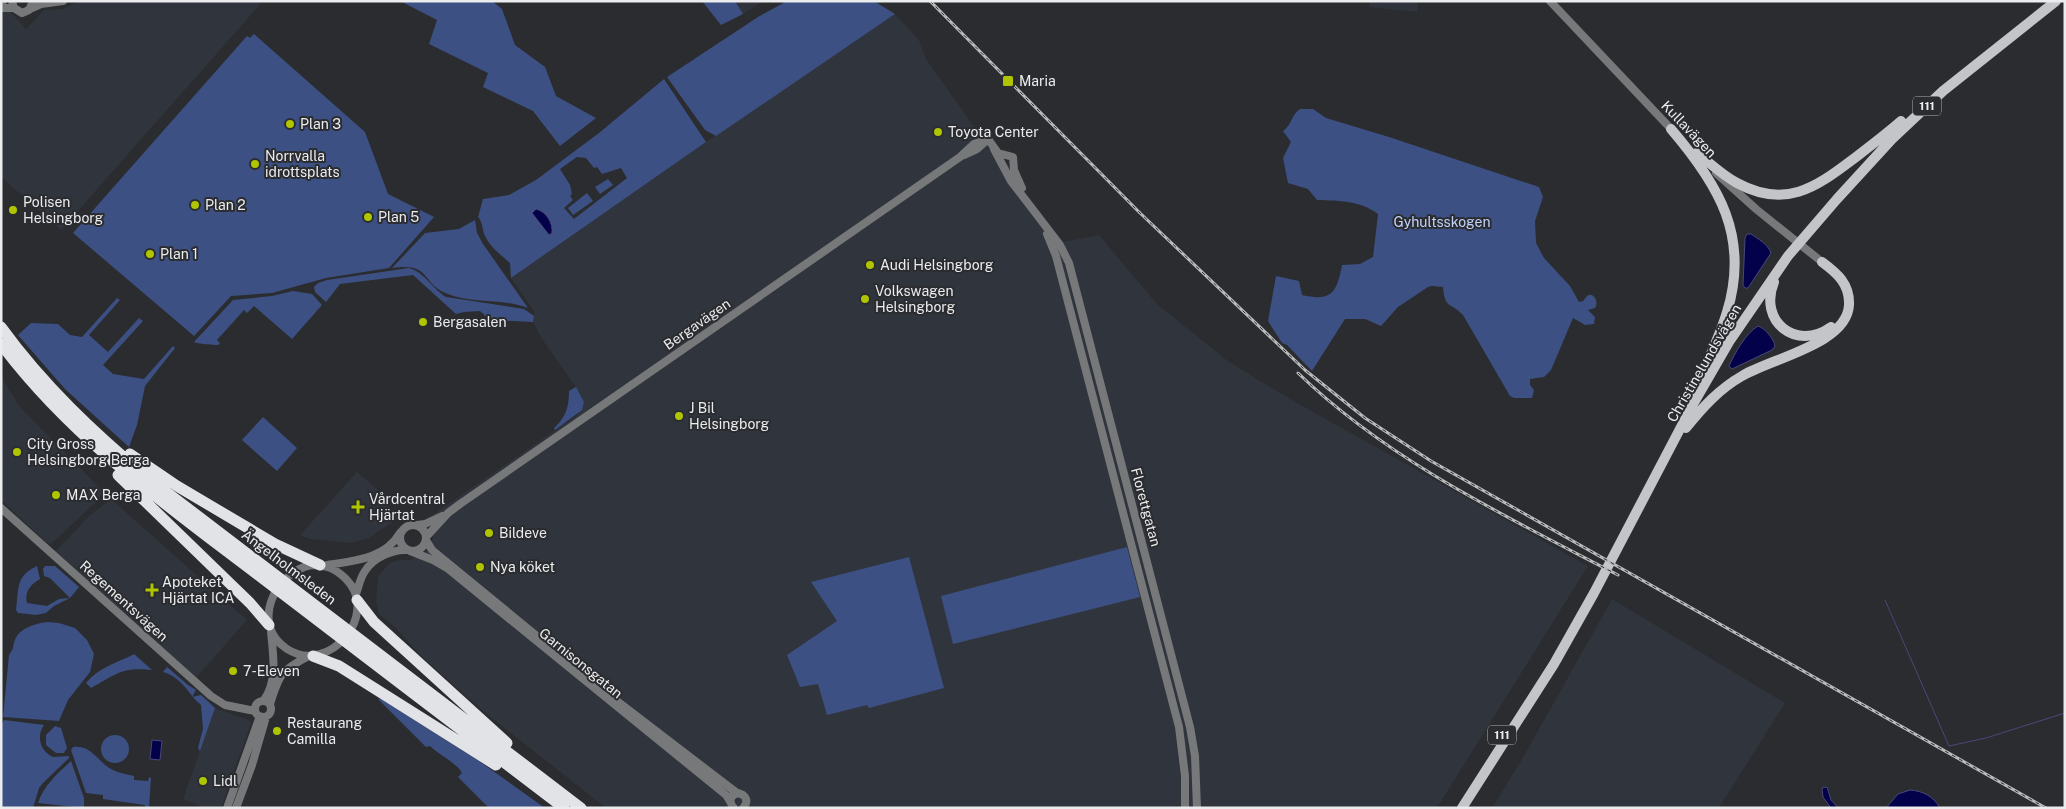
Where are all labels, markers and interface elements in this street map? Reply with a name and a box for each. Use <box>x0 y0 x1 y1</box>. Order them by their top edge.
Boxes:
place label: Maria <box>1019 73 1056 89</box>
marker: Maria <box>1001 74 1015 88</box>
road number: 111 <box>1913 96 1941 115</box>
street label: Kullavägen <box>1658 97 1720 161</box>
place label: Plan 3 <box>300 116 341 132</box>
marker: Plan 3 <box>284 118 296 130</box>
place label: Toyota Center <box>948 124 1039 140</box>
marker: Toyota Center <box>932 126 944 138</box>
place label: Norrvalla idrottsplats <box>265 148 340 180</box>
marker: Norrvalla idrottsplats <box>249 158 261 170</box>
place label: Polisen Helsingborg <box>23 194 104 226</box>
place label: Plan 2 <box>205 197 246 213</box>
marker: Plan 2 <box>189 199 201 211</box>
marker: Polisen Helsingborg <box>7 204 19 216</box>
place label: Plan 5 <box>378 209 419 225</box>
marker: Plan 5 <box>362 211 374 223</box>
park label: Gyhultsskogen <box>1393 214 1491 230</box>
place label: Plan 1 <box>160 246 198 262</box>
marker: Plan 1 <box>144 248 156 260</box>
place label: Audi Helsingborg <box>880 257 994 273</box>
marker: Audi Helsingborg <box>864 259 876 271</box>
place label: Volkswagen Helsingborg <box>875 283 956 315</box>
marker: Volkswagen Helsingborg <box>859 293 871 305</box>
street label: Bergavägen <box>661 295 733 353</box>
street label: Christinelundsvägen <box>1664 301 1744 425</box>
place label: Bergasalen <box>433 314 507 330</box>
marker: Bergasalen <box>417 316 429 328</box>
place label: J Bil Helsingborg <box>689 400 770 432</box>
marker: J Bil Helsingborg <box>673 410 685 422</box>
place label: City Gross Helsingborg Berga <box>27 436 150 468</box>
marker: City Gross Helsingborg Berga <box>11 446 23 458</box>
street label: Florettgatan <box>1128 466 1164 548</box>
place label: MAX Berga <box>66 487 141 503</box>
marker: MAX Berga <box>50 489 62 501</box>
place label: Vårdcentral Hjärtat <box>369 491 445 523</box>
marker: Vårdcentral Hjärtat <box>351 500 365 514</box>
street label: Ängelholmsleden <box>239 525 341 608</box>
place label: Bildeve <box>499 525 547 541</box>
marker: Bildeve <box>483 527 495 539</box>
street label: Regementsvägen <box>77 557 171 645</box>
place label: Nya köket <box>490 559 555 575</box>
marker: Nya köket <box>474 561 486 573</box>
place label: Apoteket Hjärtat ICA <box>162 574 235 606</box>
marker: Apoteket Hjärtat ICA <box>146 584 158 596</box>
street label: Garnisonsgatan <box>536 625 626 701</box>
place label: 7-Eleven <box>243 663 300 679</box>
marker: 7-Eleven <box>227 665 239 677</box>
place label: Restaurang Camilla <box>287 715 362 747</box>
marker: Restaurang Camilla <box>271 725 283 737</box>
road number: 111 <box>1488 726 1516 744</box>
place label: Lidl <box>213 773 237 789</box>
marker: Lidl <box>197 775 209 787</box>

